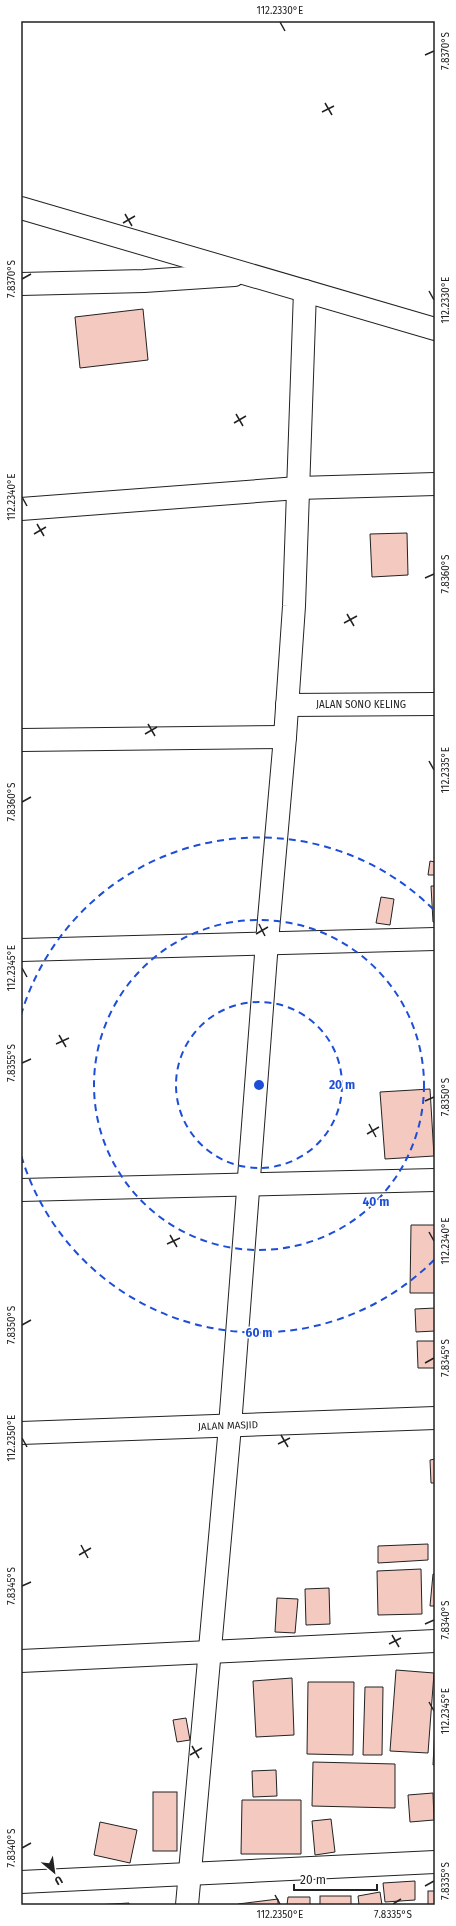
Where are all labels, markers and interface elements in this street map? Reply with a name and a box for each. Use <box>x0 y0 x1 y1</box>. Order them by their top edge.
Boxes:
text: 112.2330°E <box>257 5 303 17</box>
text: 7.8370°S <box>440 32 452 70</box>
text: 7.8370°S <box>6 260 18 298</box>
text: 112.2330°E <box>440 277 452 323</box>
text: 112.2340°E <box>6 473 18 521</box>
text: 7.8360°S <box>440 554 452 593</box>
street label: JALAN SONO KELING <box>316 699 406 711</box>
text: 112.2335°E <box>440 747 452 793</box>
text: 7.8360°S <box>6 782 18 821</box>
text: 112.2345°E <box>6 945 18 991</box>
text: 7.8355°S <box>6 1044 18 1082</box>
text: 7.8350°S <box>440 1077 452 1116</box>
centre of rings <box>252 1078 266 1092</box>
text: 20 m <box>329 1078 355 1092</box>
text: 40 m <box>363 1195 389 1209</box>
text: 112.2340°E <box>440 1217 452 1265</box>
text: 7.8350°S <box>6 1305 18 1344</box>
text: 60 m <box>246 1326 272 1340</box>
text: 7.8345°S <box>440 1338 452 1377</box>
text: 112.2350°E <box>6 1415 18 1461</box>
street label: JALAN MASJID <box>198 1419 258 1433</box>
text: 7.8345°S <box>6 1566 18 1605</box>
text: 7.8340°S <box>440 1600 452 1639</box>
text: 112.2345°E <box>440 1688 452 1734</box>
text: 7.8340°S <box>6 1828 18 1867</box>
north arrow <box>34 1852 74 1892</box>
text: 7.8335°S <box>440 1861 452 1900</box>
scale bar <box>294 1866 377 1892</box>
text: U <box>52 1873 65 1888</box>
text: 20 m <box>300 1873 326 1887</box>
text: 112.2350°E <box>257 1909 303 1921</box>
text: 7.8335°S <box>374 1909 413 1921</box>

